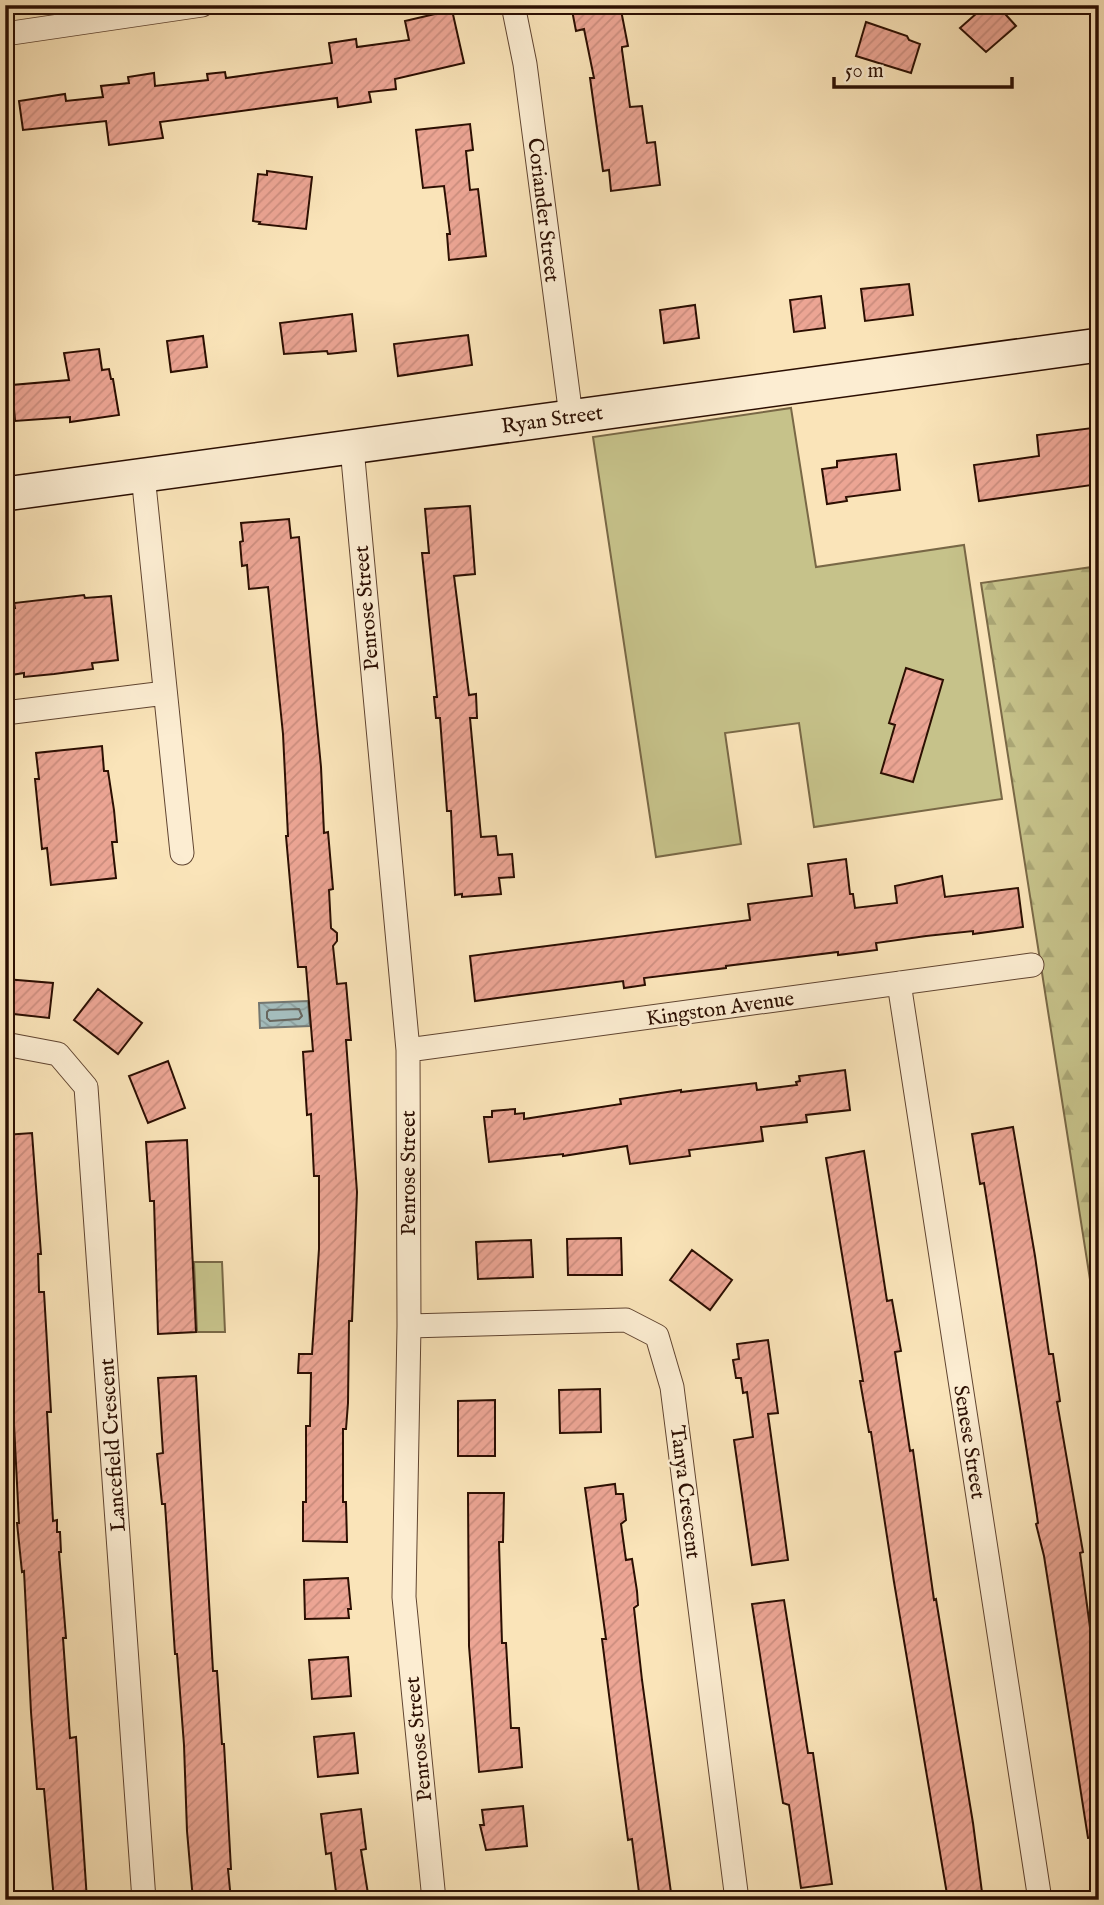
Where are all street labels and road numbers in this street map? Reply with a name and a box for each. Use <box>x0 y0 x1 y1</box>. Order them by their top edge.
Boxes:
street label: Coriander Street <box>520 136 565 284</box>
street label: Ryan Street <box>500 400 605 441</box>
street label: Penrose Street <box>349 544 386 672</box>
street label: Kingston Avenue <box>645 986 796 1033</box>
street label: Penrose Street <box>396 1110 423 1236</box>
street label: Lancefield Crescent <box>94 1357 133 1533</box>
street label: Senese Street <box>946 1383 991 1501</box>
street label: Tanya Crescent <box>663 1424 706 1560</box>
street label: Penrose Street <box>400 1675 439 1803</box>

